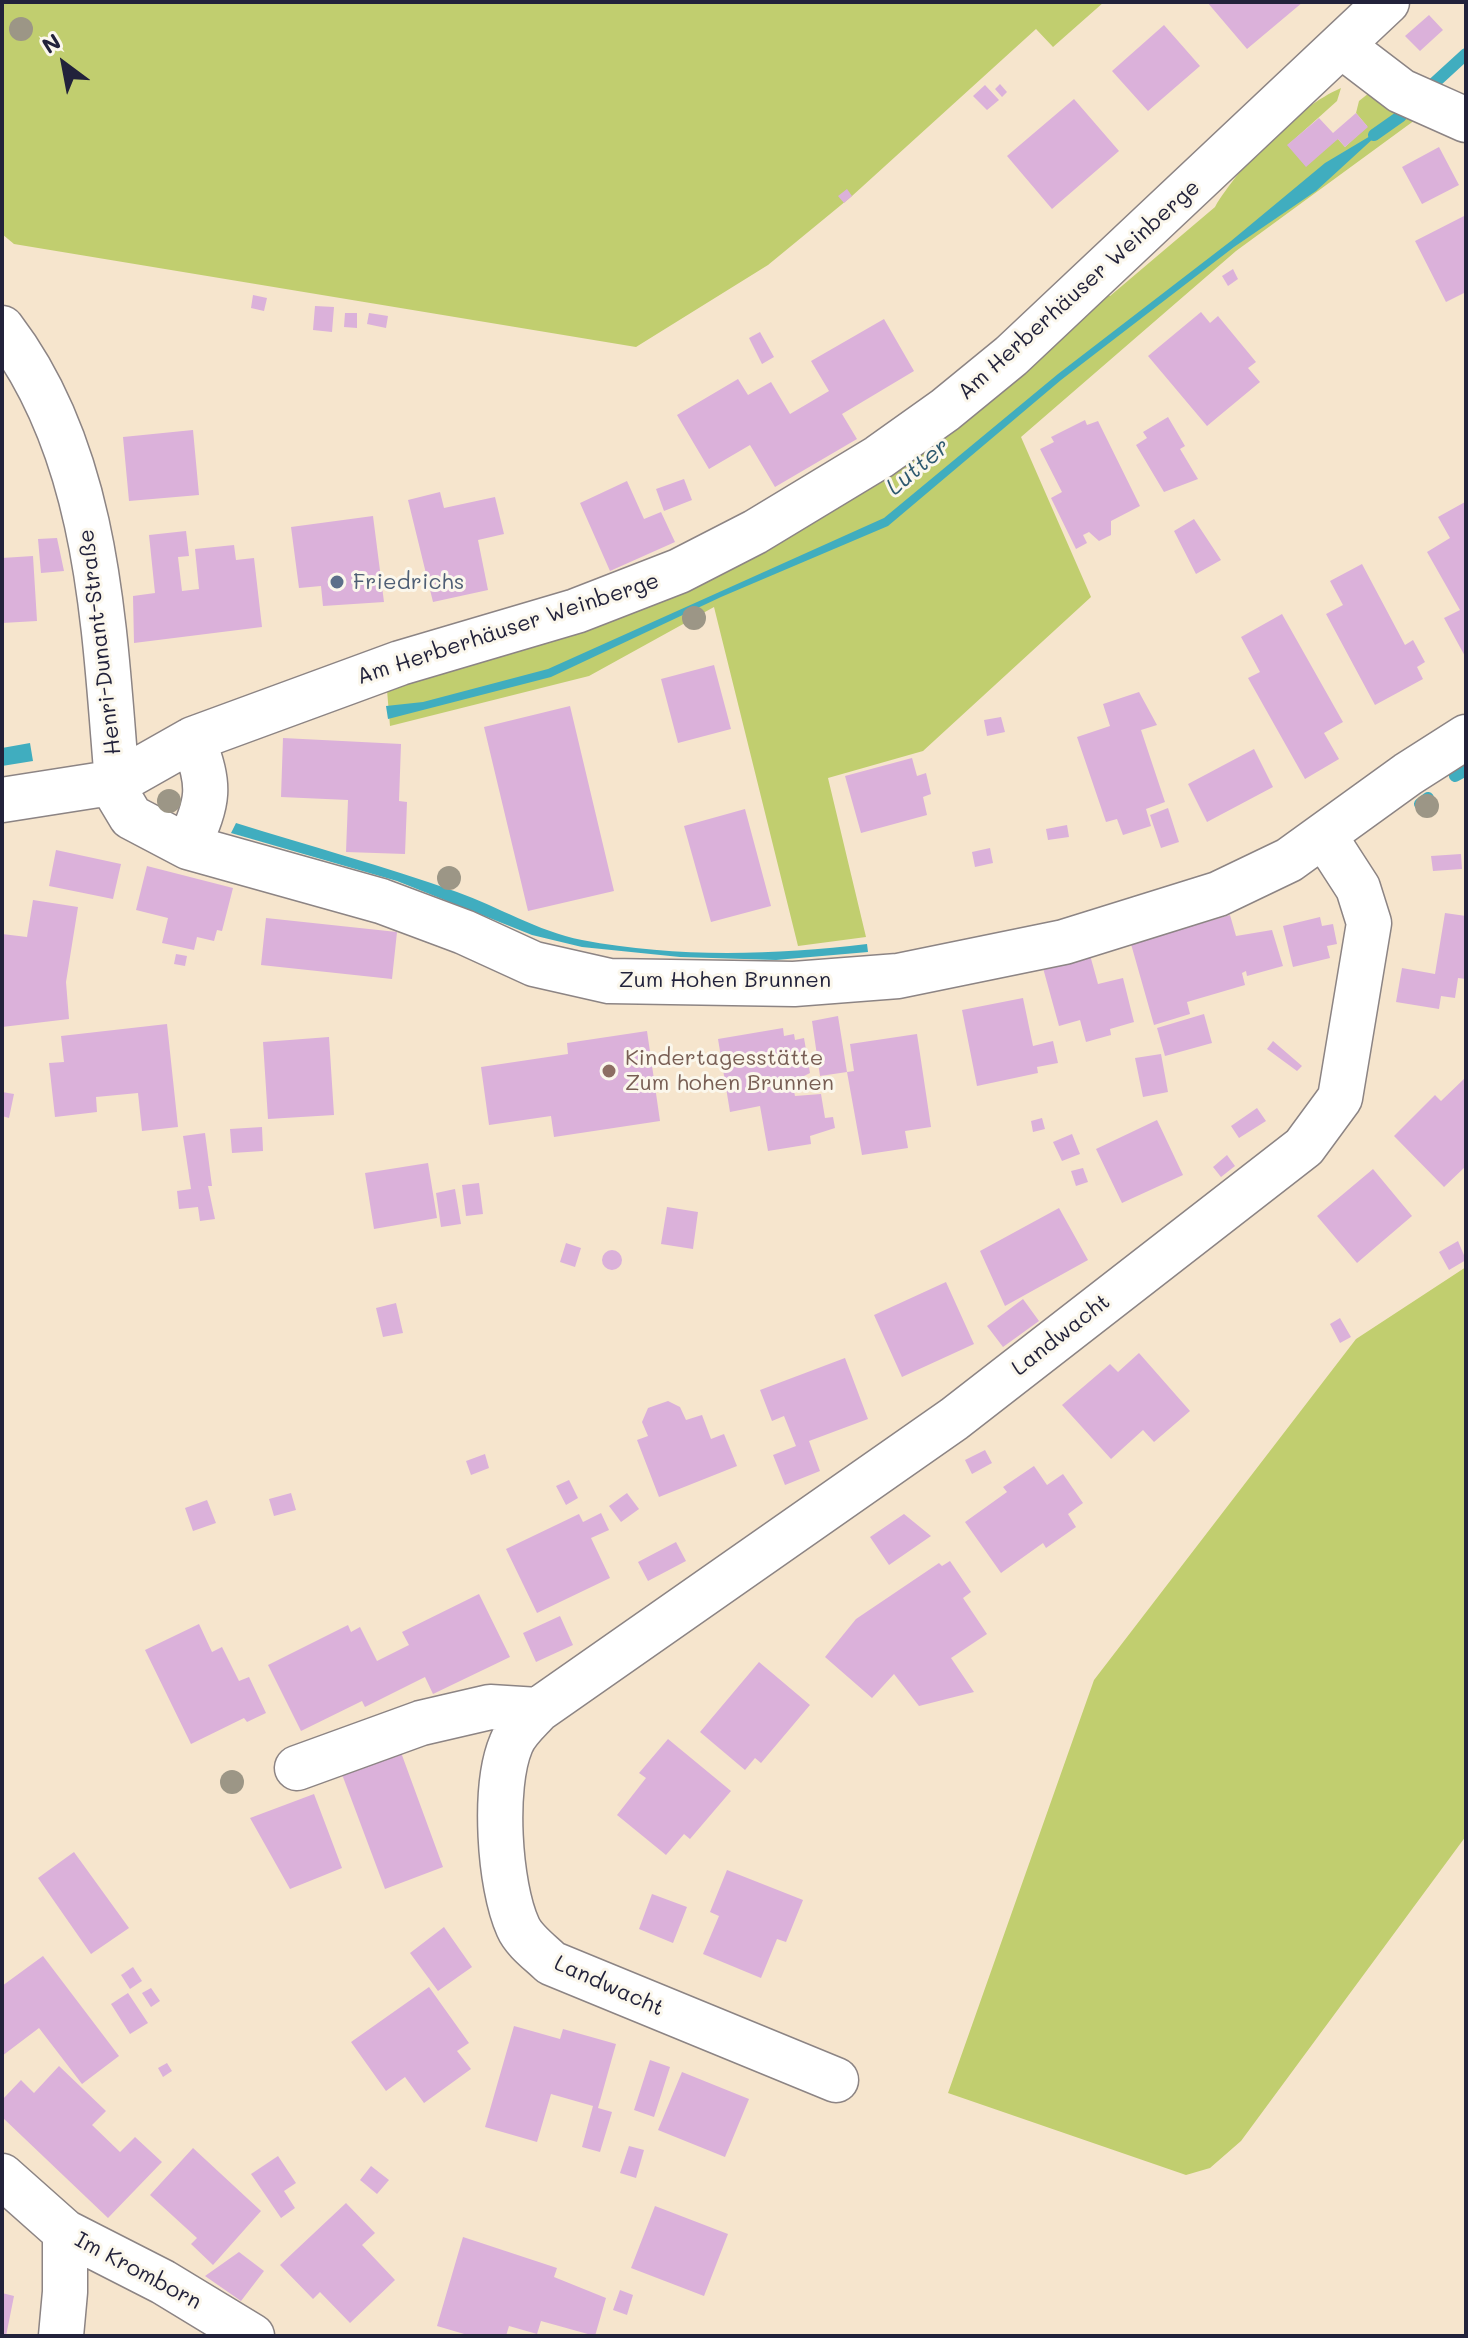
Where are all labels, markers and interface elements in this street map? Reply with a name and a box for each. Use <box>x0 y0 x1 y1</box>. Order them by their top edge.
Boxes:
north arrow <box>24 24 104 104</box>
text: N <box>36 27 66 60</box>
street label: Am Herberhäuser Weinberge <box>953 174 1205 406</box>
water label: Lutter <box>880 432 956 502</box>
street label: Henri-Dunant-Straße <box>73 528 127 756</box>
street label: Am Herberhäuser Weinberge <box>354 568 662 690</box>
place label: Friedrichs <box>353 569 464 595</box>
marker: Friedrichs <box>328 573 346 591</box>
street label: Zum Hohen Brunnen <box>619 967 831 993</box>
place label: Kindertagesstätte Zum hohen Brunnen <box>625 1045 834 1096</box>
marker: Kindertagesstätte Zum hohen Brunnen <box>600 1062 618 1080</box>
street label: Landwacht <box>1007 1289 1115 1381</box>
street label: Landwacht <box>550 1950 668 2022</box>
street label: Im Kromborn <box>70 2227 206 2315</box>

